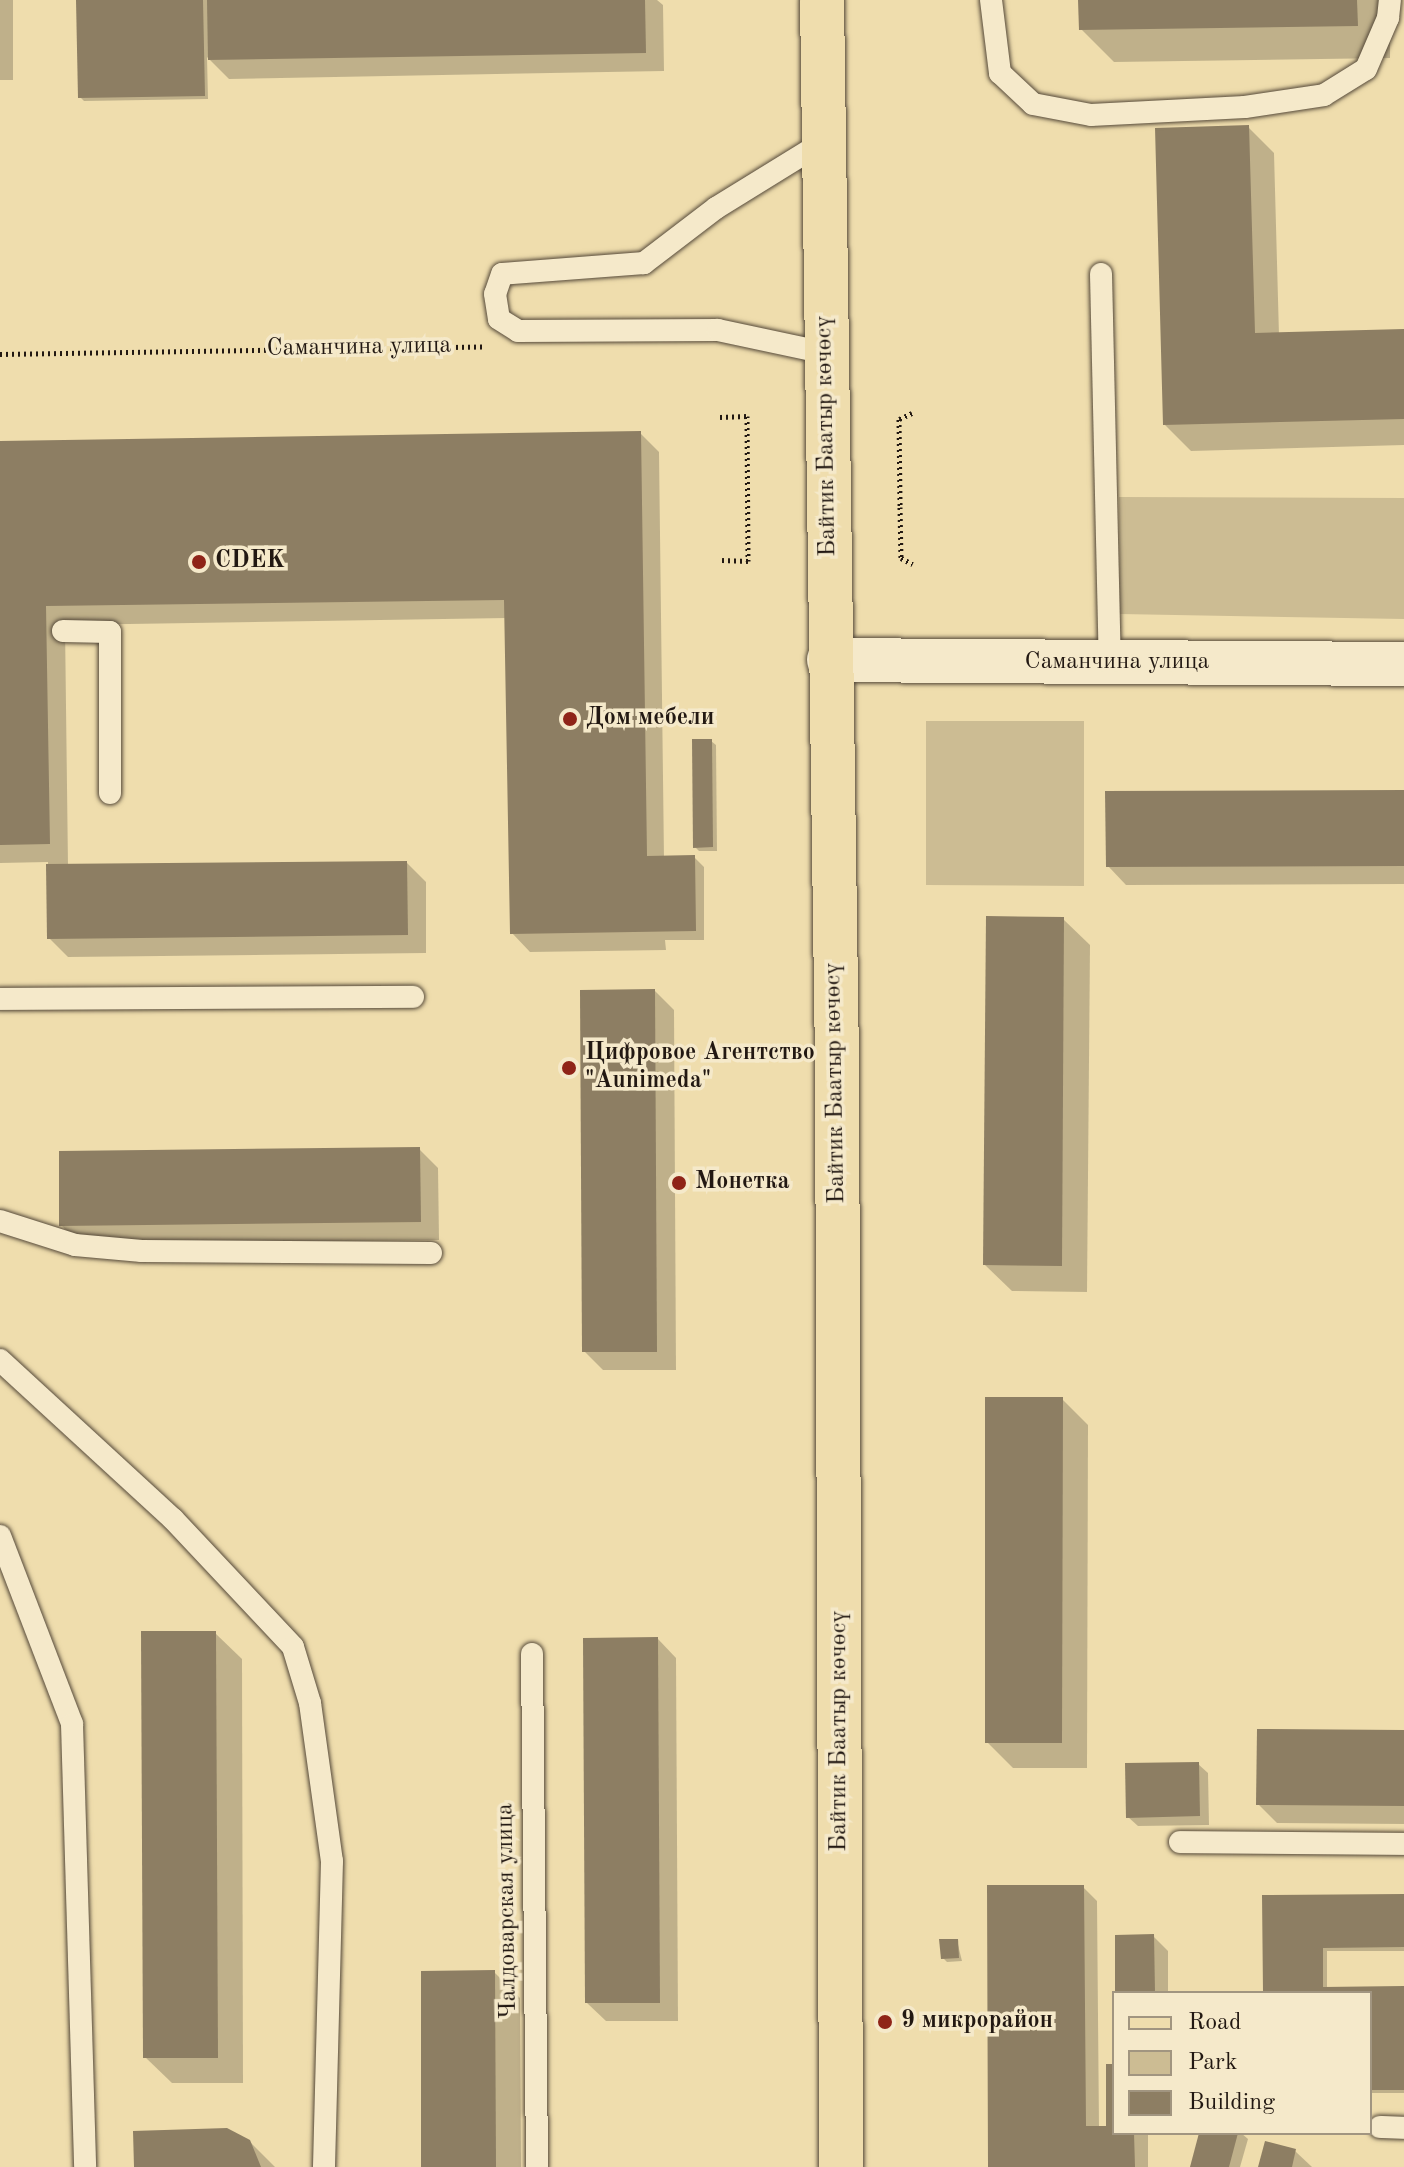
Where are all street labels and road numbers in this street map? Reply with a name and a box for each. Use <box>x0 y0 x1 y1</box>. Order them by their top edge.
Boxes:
street label: Байтик Баатыр көчөсү <box>810 315 844 557</box>
street label: Саманчина улица <box>266 332 452 364</box>
street label: Саманчина улица <box>1025 649 1209 677</box>
street label: Байтик Баатыр көчөсү <box>819 962 853 1204</box>
street label: Байтик Баатыр көчөсү <box>826 1610 854 1852</box>
street label: Чалдоварская улица <box>492 1803 524 2019</box>

